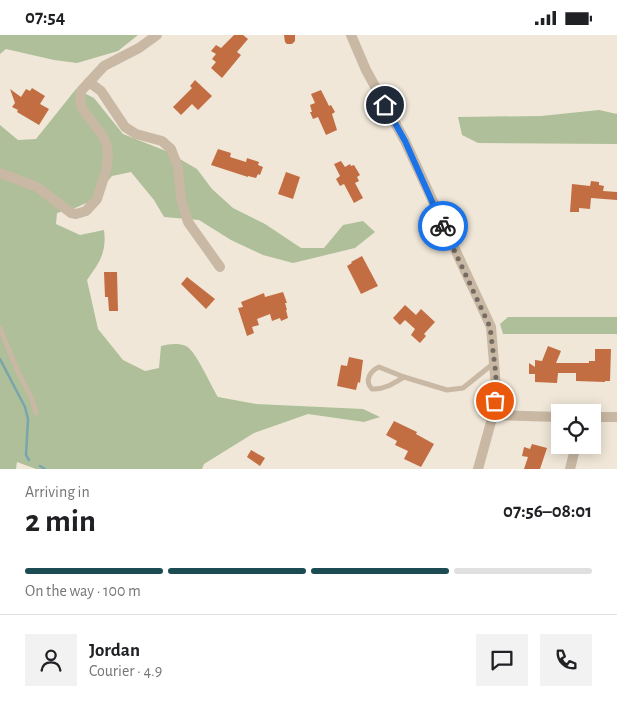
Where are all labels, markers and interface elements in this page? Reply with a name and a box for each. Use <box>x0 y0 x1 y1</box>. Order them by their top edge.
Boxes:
text: 07:54 <box>25 8 65 27</box>
pin <box>364 84 406 126</box>
icon: home <box>371 91 399 119</box>
courier <box>418 201 468 251</box>
icon: bike <box>429 212 457 240</box>
pin <box>474 380 516 422</box>
icon: bag <box>481 387 509 415</box>
map controls <box>551 404 601 454</box>
button: locate <box>551 404 601 454</box>
text: Arriving in <box>25 484 90 500</box>
text: 07:56–08:01 <box>503 502 592 521</box>
text: 2 min <box>25 505 96 537</box>
text: On the way · 100 m <box>25 583 141 599</box>
button: person <box>25 634 77 686</box>
button: chat <box>476 634 528 686</box>
button: phone <box>540 634 592 686</box>
text: Jordan <box>89 641 140 660</box>
text: Courier · 4.9 <box>89 663 162 679</box>

